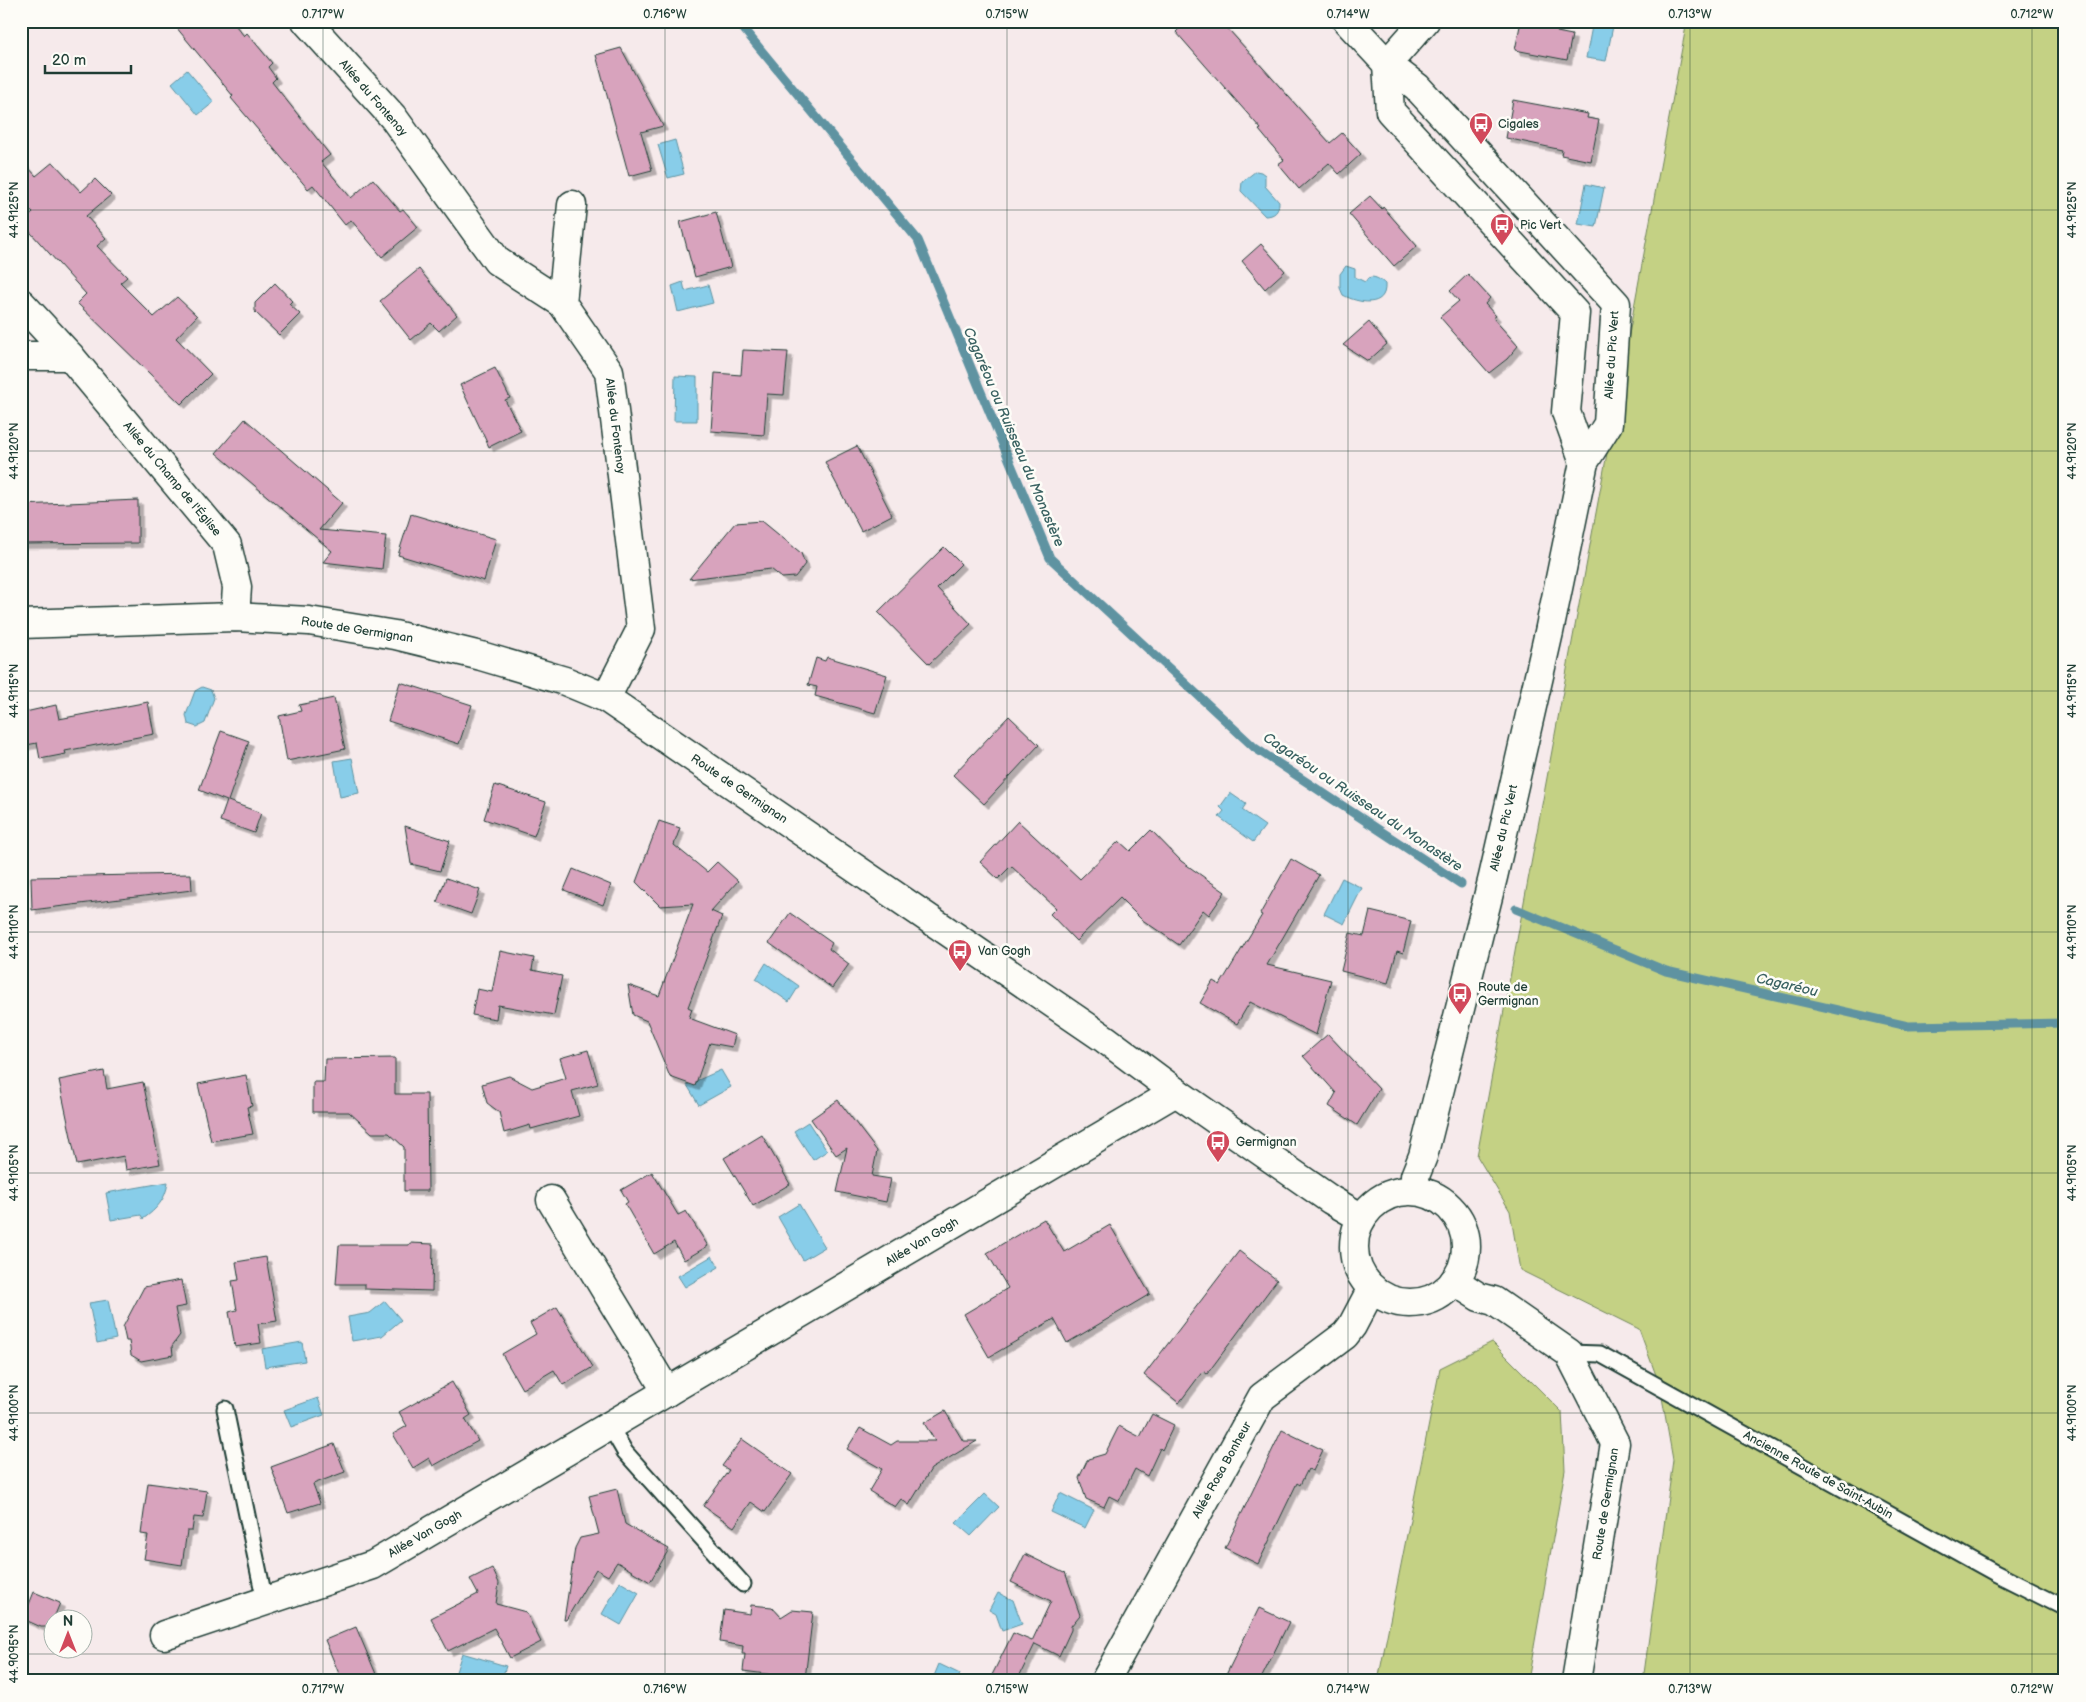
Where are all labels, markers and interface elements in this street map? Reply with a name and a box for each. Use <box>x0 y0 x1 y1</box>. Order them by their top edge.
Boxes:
text: 0.717°W <box>302 7 344 22</box>
text: 0.716°W <box>643 7 687 22</box>
text: 0.715°W <box>985 7 1029 22</box>
text: 0.714°W <box>1326 7 1370 22</box>
text: 0.713°W <box>1668 7 1712 22</box>
text: 0.712°W <box>2010 7 2054 22</box>
scale bar <box>45 42 131 74</box>
text: 20 m <box>52 51 86 70</box>
street label: Allée du Fontenoy <box>336 57 411 140</box>
bus stop icon: Cigales <box>1468 111 1494 145</box>
place label: Cigales <box>1498 117 1539 132</box>
text: 44.9125°N <box>7 182 22 238</box>
text: 44.9125°N <box>2065 182 2080 238</box>
bus stop icon: Pic Vert <box>1489 212 1515 246</box>
place label: Pic Vert <box>1520 218 1562 233</box>
street label: Allée du Pic Vert <box>1601 310 1623 400</box>
water label: Cagaréou ou Ruisseau du Monastère <box>960 325 1068 549</box>
street label: Allée du Fontenoy <box>602 377 628 475</box>
street label: Allée du Champ de l'Église <box>120 418 225 539</box>
text: 44.9120°N <box>7 422 22 480</box>
text: 44.9120°N <box>2065 422 2080 480</box>
street label: Route de Germignan <box>300 614 414 646</box>
text: 44.9115°N <box>7 664 22 718</box>
text: 44.9115°N <box>2065 664 2080 718</box>
water label: Cagaréou ou Ruisseau du Monastère <box>1260 729 1466 875</box>
street label: Route de Germignan <box>688 751 790 827</box>
street label: Allée du Pic Vert <box>1487 783 1521 873</box>
text: 44.9110°N <box>7 905 22 959</box>
text: 44.9110°N <box>2065 905 2080 959</box>
bus stop icon: Van Gogh <box>947 938 973 972</box>
place label: Van Gogh <box>978 944 1031 959</box>
water label: Cagaréou <box>1754 970 1820 1000</box>
place label: Route de Germignan <box>1478 980 1539 1009</box>
bus stop icon: Route de Germignan <box>1447 981 1473 1015</box>
bus stop icon: Germignan <box>1205 1129 1231 1163</box>
place label: Germignan <box>1236 1135 1297 1150</box>
text: 44.9105°N <box>7 1145 22 1201</box>
text: 44.9105°N <box>2065 1145 2080 1201</box>
street label: Allée Van Gogh <box>883 1214 962 1270</box>
text: 44.9100°N <box>7 1384 22 1442</box>
text: 44.9100°N <box>2065 1384 2080 1442</box>
street label: Allée Rosa Bonheur <box>1189 1419 1255 1521</box>
street label: Ancienne Route de Saint-Aubin <box>1741 1428 1896 1523</box>
street label: Route de Germignan <box>1590 1447 1622 1561</box>
street label: Allée Van Gogh <box>386 1507 465 1561</box>
north arrow <box>42 1610 92 1660</box>
text: N <box>63 1613 73 1630</box>
text: 44.9095°N <box>7 1624 22 1684</box>
text: 0.717°W <box>302 1682 344 1697</box>
text: 0.716°W <box>643 1682 687 1697</box>
text: 0.715°W <box>985 1682 1029 1697</box>
text: 0.714°W <box>1326 1682 1370 1697</box>
text: 0.713°W <box>1668 1682 1712 1697</box>
text: 0.712°W <box>2010 1682 2054 1697</box>

